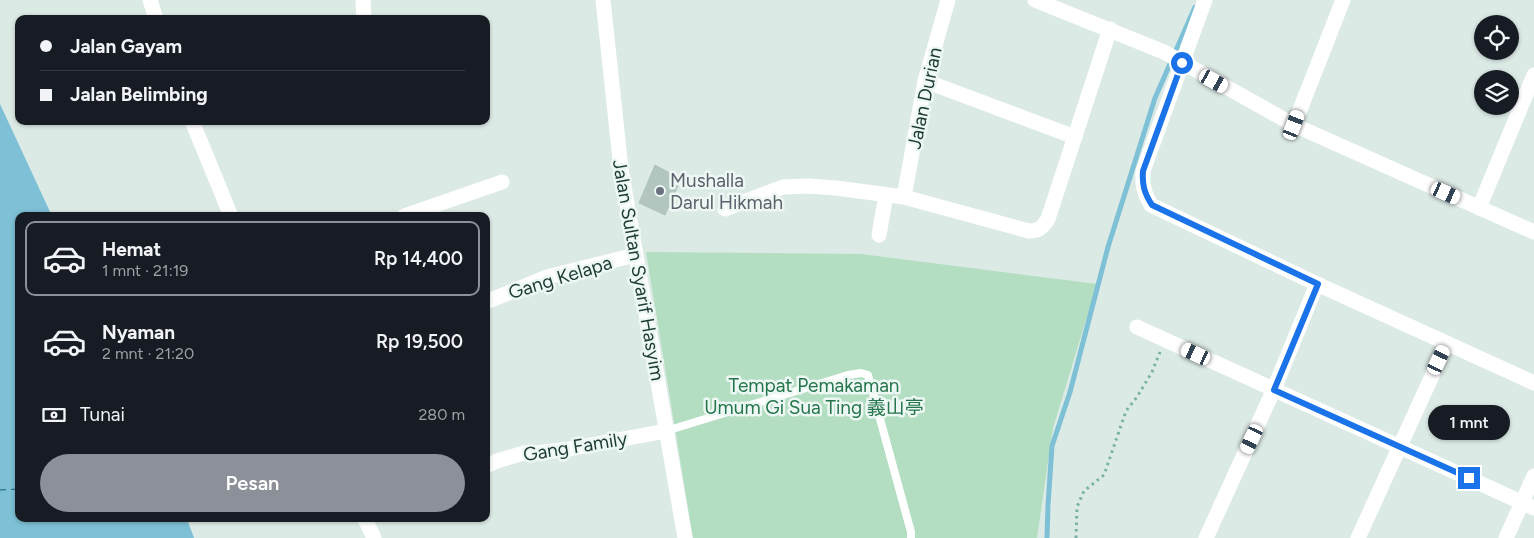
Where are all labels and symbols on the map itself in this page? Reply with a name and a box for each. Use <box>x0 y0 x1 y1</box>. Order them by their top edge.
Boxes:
street label: Jalan Durian <box>902 45 946 151</box>
route start <box>1171 52 1193 74</box>
car <box>1197 67 1230 95</box>
car <box>1281 108 1306 142</box>
street label: Jalan Sultan Syarif Hasyim <box>608 158 669 383</box>
place label: Mushalla Darul Hikmah <box>670 169 783 214</box>
car <box>1429 180 1462 206</box>
marker: Mushalla Darul Hikmah <box>654 185 666 197</box>
street label: Gang Kelapa <box>506 251 615 304</box>
car <box>1179 341 1212 367</box>
car <box>1425 343 1452 377</box>
park label: Tempat Pemakaman Umum Gi Sua Ting 義山亭 <box>704 374 924 419</box>
callout: 1 mnt <box>1428 406 1510 440</box>
car <box>1238 422 1265 456</box>
street label: Gang Family <box>521 427 629 466</box>
route end <box>1458 467 1480 489</box>

